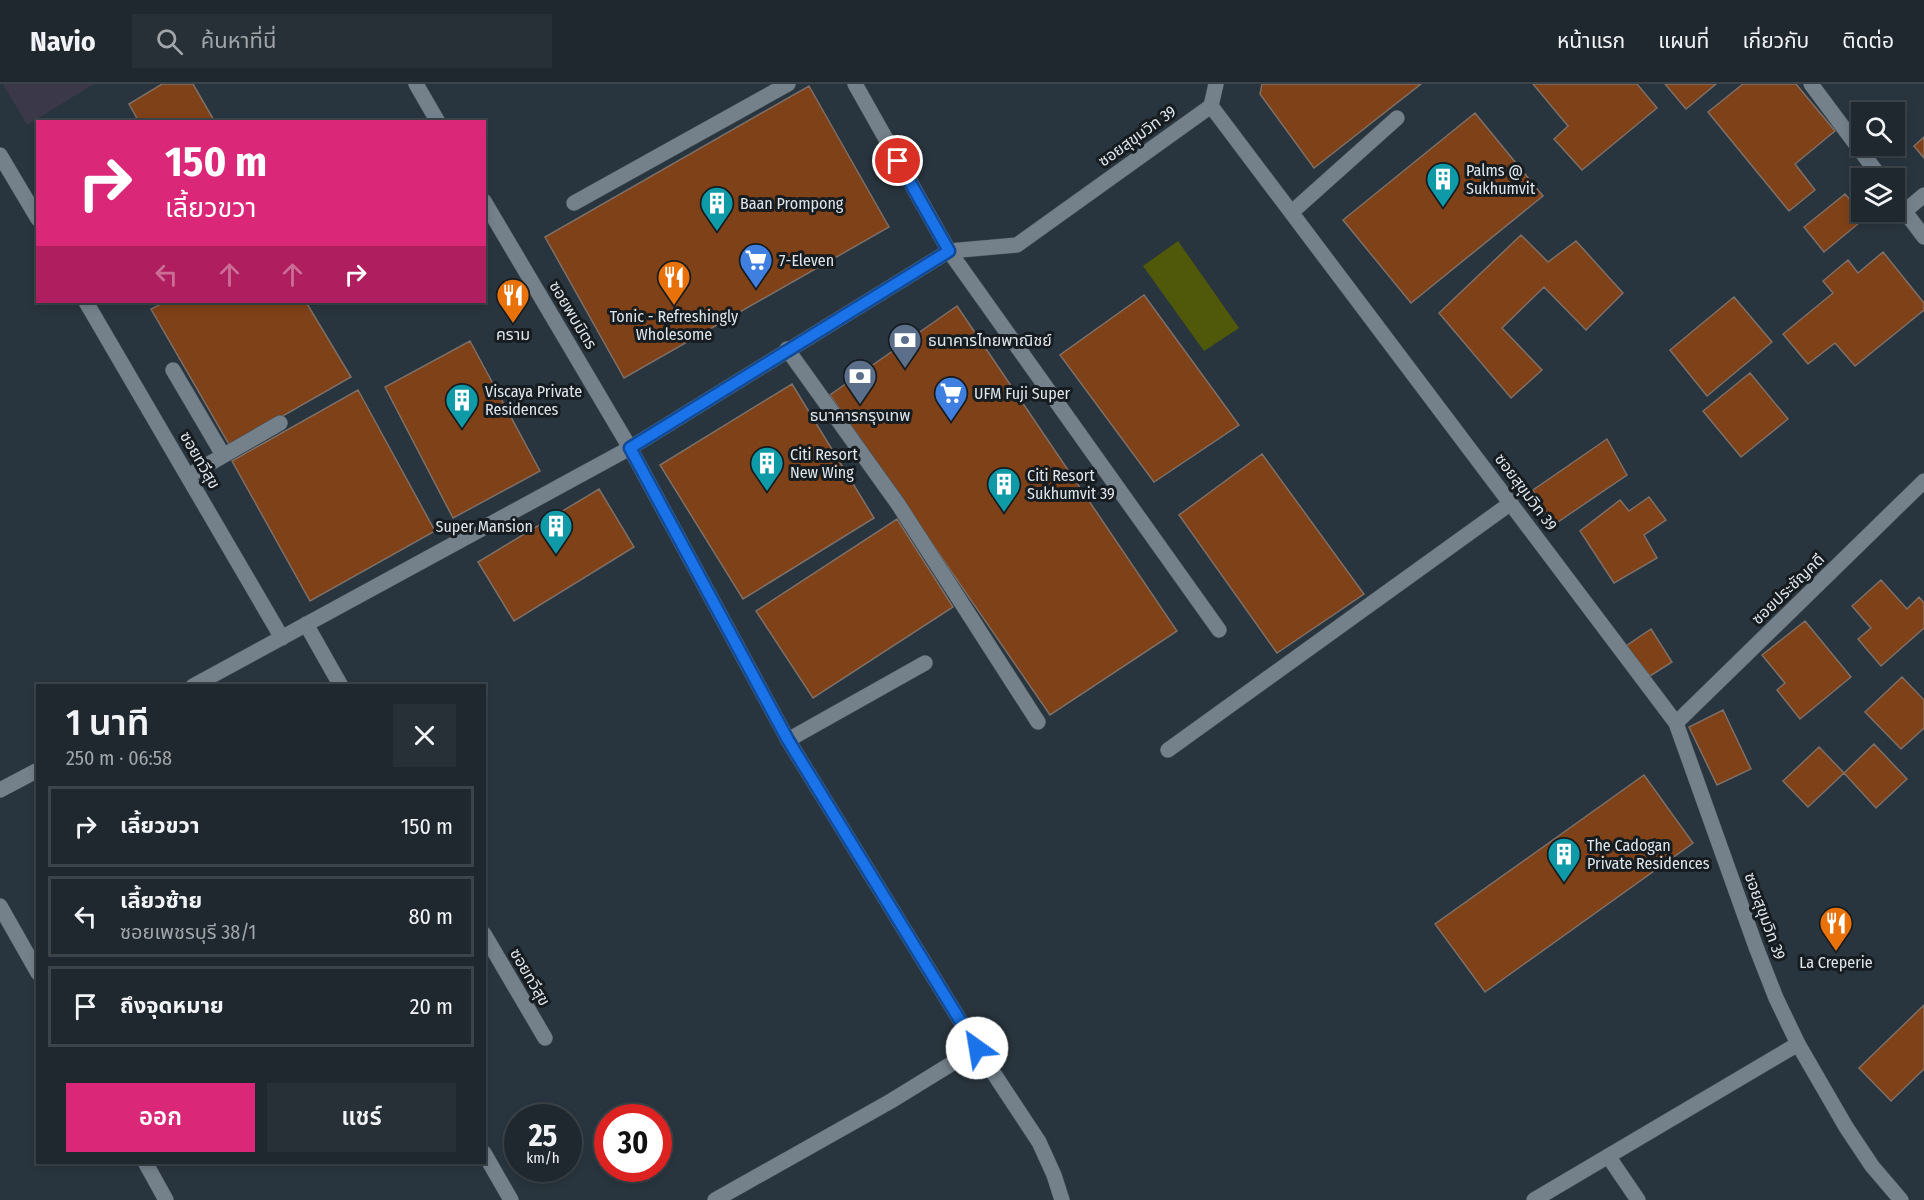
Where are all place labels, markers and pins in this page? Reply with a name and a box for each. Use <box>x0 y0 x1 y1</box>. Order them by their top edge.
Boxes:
pin <box>872 135 923 186</box>
building icon: Palms @ Sukhumvit <box>1425 161 1461 208</box>
place label: Palms @ Sukhumvit <box>1466 161 1536 198</box>
building icon: Baan Prompong <box>699 185 735 232</box>
place label: Baan Prompong <box>740 194 844 213</box>
supermarket icon: 7-Eleven <box>738 242 774 289</box>
place label: 7-Eleven <box>779 251 834 270</box>
restaurant icon: Tonic - Refreshingly Wholesome <box>656 259 692 306</box>
restaurant icon: คราม <box>495 277 531 324</box>
place label: Tonic - Refreshingly Wholesome <box>610 307 739 344</box>
bank icon: ธนาคารไทยพาณิชย์ <box>887 322 923 369</box>
place label: คราม <box>496 325 530 344</box>
place label: ธนาคารไทยพาณิชย์ <box>928 331 1052 350</box>
bank icon: ธนาคารกรุงเทพ <box>842 358 878 405</box>
supermarket icon: UFM Fuji Super <box>933 375 969 422</box>
building icon: Viscaya Private Residences <box>444 382 480 429</box>
place label: Viscaya Private Residences <box>485 382 582 419</box>
place label: UFM Fuji Super <box>974 384 1071 403</box>
place label: ธนาคารกรุงเทพ <box>810 406 910 425</box>
building icon: Citi Resort New Wing <box>749 445 785 492</box>
place label: Citi Resort New Wing <box>790 445 858 482</box>
building icon: Citi Resort Sukhumvit 39 <box>986 466 1022 513</box>
place label: Citi Resort Sukhumvit 39 <box>1027 466 1115 503</box>
building icon: Super Mansion <box>538 508 574 555</box>
place label: Super Mansion <box>436 517 533 536</box>
building icon: The Cadogan Private Residences <box>1546 836 1582 883</box>
place label: The Cadogan Private Residences <box>1587 836 1710 873</box>
restaurant icon: La Creperie <box>1818 905 1854 952</box>
place label: La Creperie <box>1799 953 1873 972</box>

